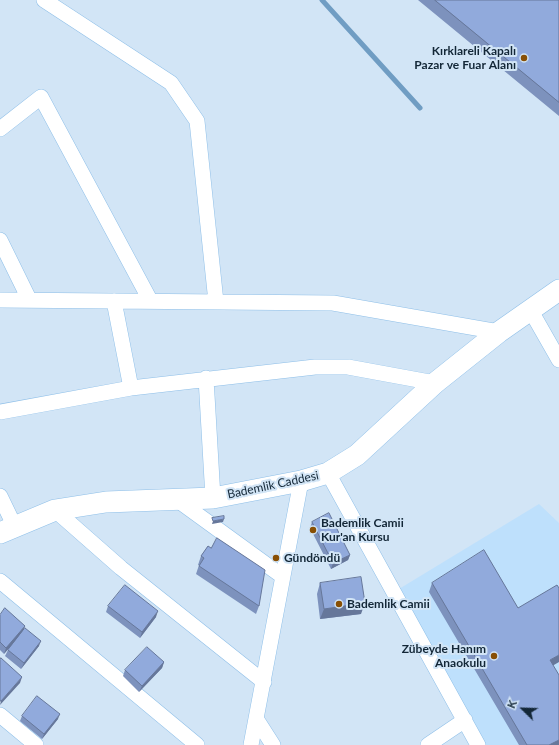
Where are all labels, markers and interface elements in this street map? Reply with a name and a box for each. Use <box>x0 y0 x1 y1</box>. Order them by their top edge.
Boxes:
place label: Kırklareli Kapalı Pazar ve Fuar Alanı <box>414 44 516 72</box>
marker: Kırklareli Kapalı Pazar ve Fuar Alanı <box>519 53 529 63</box>
street label: Bademlik Caddesi <box>226 468 320 502</box>
place label: Bademlik Camii Kur'an Kursu <box>321 516 404 544</box>
marker: Bademlik Camii Kur'an Kursu <box>308 525 318 535</box>
place label: Gündöndü <box>284 551 340 565</box>
marker: Gündöndü <box>271 553 281 563</box>
place label: Bademlik Camii <box>347 597 430 611</box>
marker: Bademlik Camii <box>334 599 344 609</box>
place label: Zübeyde Hanım Anaokulu <box>402 642 486 670</box>
marker: Zübeyde Hanım Anaokulu <box>489 651 499 661</box>
north arrow <box>503 689 543 729</box>
text: K <box>504 698 519 710</box>

